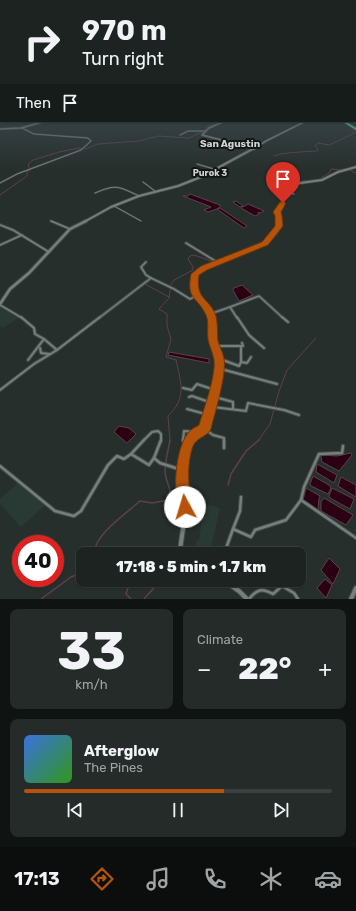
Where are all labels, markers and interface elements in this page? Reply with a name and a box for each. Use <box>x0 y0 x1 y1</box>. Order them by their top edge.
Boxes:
text: 970 m <box>82 14 167 47</box>
icon: right <box>16 16 68 68</box>
text: Turn right <box>82 48 164 70</box>
icon: arrive <box>59 92 81 114</box>
text: Then <box>16 94 51 112</box>
district label: San Agustin <box>200 138 260 150</box>
pin <box>266 162 300 203</box>
district label: Purok 3 <box>193 168 227 178</box>
icon: arrive <box>272 168 294 190</box>
position arrow <box>164 486 206 528</box>
speed limit sign: 40 <box>12 535 64 587</box>
text: 17:18 · 5 min · 1.7 km <box>116 558 266 576</box>
text: 33 <box>57 620 126 682</box>
text: Climate <box>197 632 243 647</box>
text: 22° <box>238 651 291 687</box>
text: − <box>197 656 211 683</box>
text: + <box>318 656 332 683</box>
text: km/h <box>75 677 108 692</box>
text: Afterglow <box>84 742 159 760</box>
text: The Pines <box>84 760 143 775</box>
icon: previous <box>64 799 86 821</box>
icon: pause <box>167 799 189 821</box>
icon: next <box>270 799 292 821</box>
icon: directions <box>88 865 116 893</box>
icon: music <box>144 865 172 893</box>
icon: phone <box>201 865 229 893</box>
icon: climate <box>257 865 285 893</box>
icon: car <box>314 865 342 893</box>
text: 17:13 <box>14 868 60 890</box>

